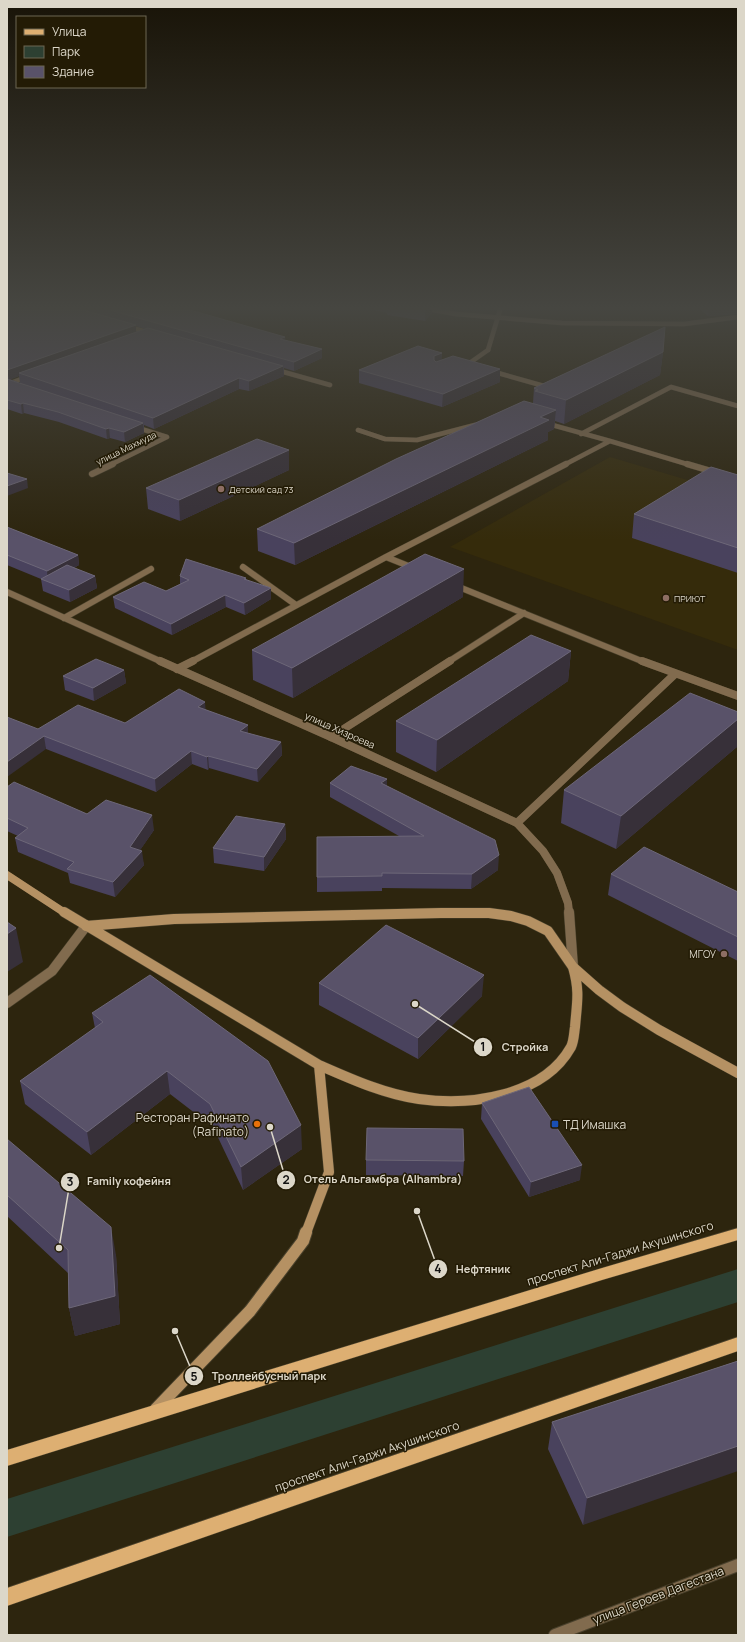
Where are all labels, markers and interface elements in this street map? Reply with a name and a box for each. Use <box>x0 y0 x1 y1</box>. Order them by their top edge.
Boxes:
legend <box>16 16 146 88</box>
text: Улица <box>52 23 86 40</box>
text: Парк <box>52 43 81 60</box>
text: Здание <box>52 63 94 80</box>
street label: улица Махмуда <box>94 428 158 468</box>
place label: Детский сад 73 <box>229 483 293 496</box>
marker: Детский сад 73 <box>216 484 226 494</box>
place label: ПРИЮТ <box>674 592 706 605</box>
marker: ПРИЮТ <box>661 593 671 603</box>
street label: улица Хизроева <box>303 708 377 752</box>
place label: МГОУ <box>689 947 717 961</box>
marker: МГОУ <box>719 949 729 959</box>
callout: Стройка <box>473 1036 556 1059</box>
text: 1 <box>480 1038 486 1055</box>
text: Стройка <box>502 1039 548 1054</box>
place label: Ресторан Рафинато (Rafinato) <box>136 1109 249 1140</box>
place label: ТД Имашка <box>563 1116 626 1133</box>
marker: Ресторан Рафинато (Rafinato) <box>252 1119 262 1129</box>
marker: ТД Имашка <box>550 1119 560 1129</box>
callout: Отель Альгамбра (Alhambra) <box>276 1168 470 1191</box>
callout: Family кофейня <box>60 1170 179 1193</box>
text: 2 <box>282 1171 290 1188</box>
text: Отель Альгамбра (Alhambra) <box>304 1171 462 1186</box>
text: 3 <box>67 1173 74 1190</box>
text: Family кофейня <box>87 1173 171 1188</box>
street label: проспект Али-Гаджи Акушинского <box>525 1216 715 1290</box>
callout: Нефтяник <box>428 1258 518 1281</box>
text: 4 <box>434 1260 442 1277</box>
text: Нефтяник <box>456 1261 511 1276</box>
callout: Троллейбусный парк <box>184 1365 335 1388</box>
text: 5 <box>190 1368 198 1385</box>
text: Троллейбусный парк <box>212 1368 327 1383</box>
street label: проспект Али-Гаджи Акушинского <box>272 1416 462 1496</box>
street label: улица Героев Дагестана <box>590 1562 726 1628</box>

